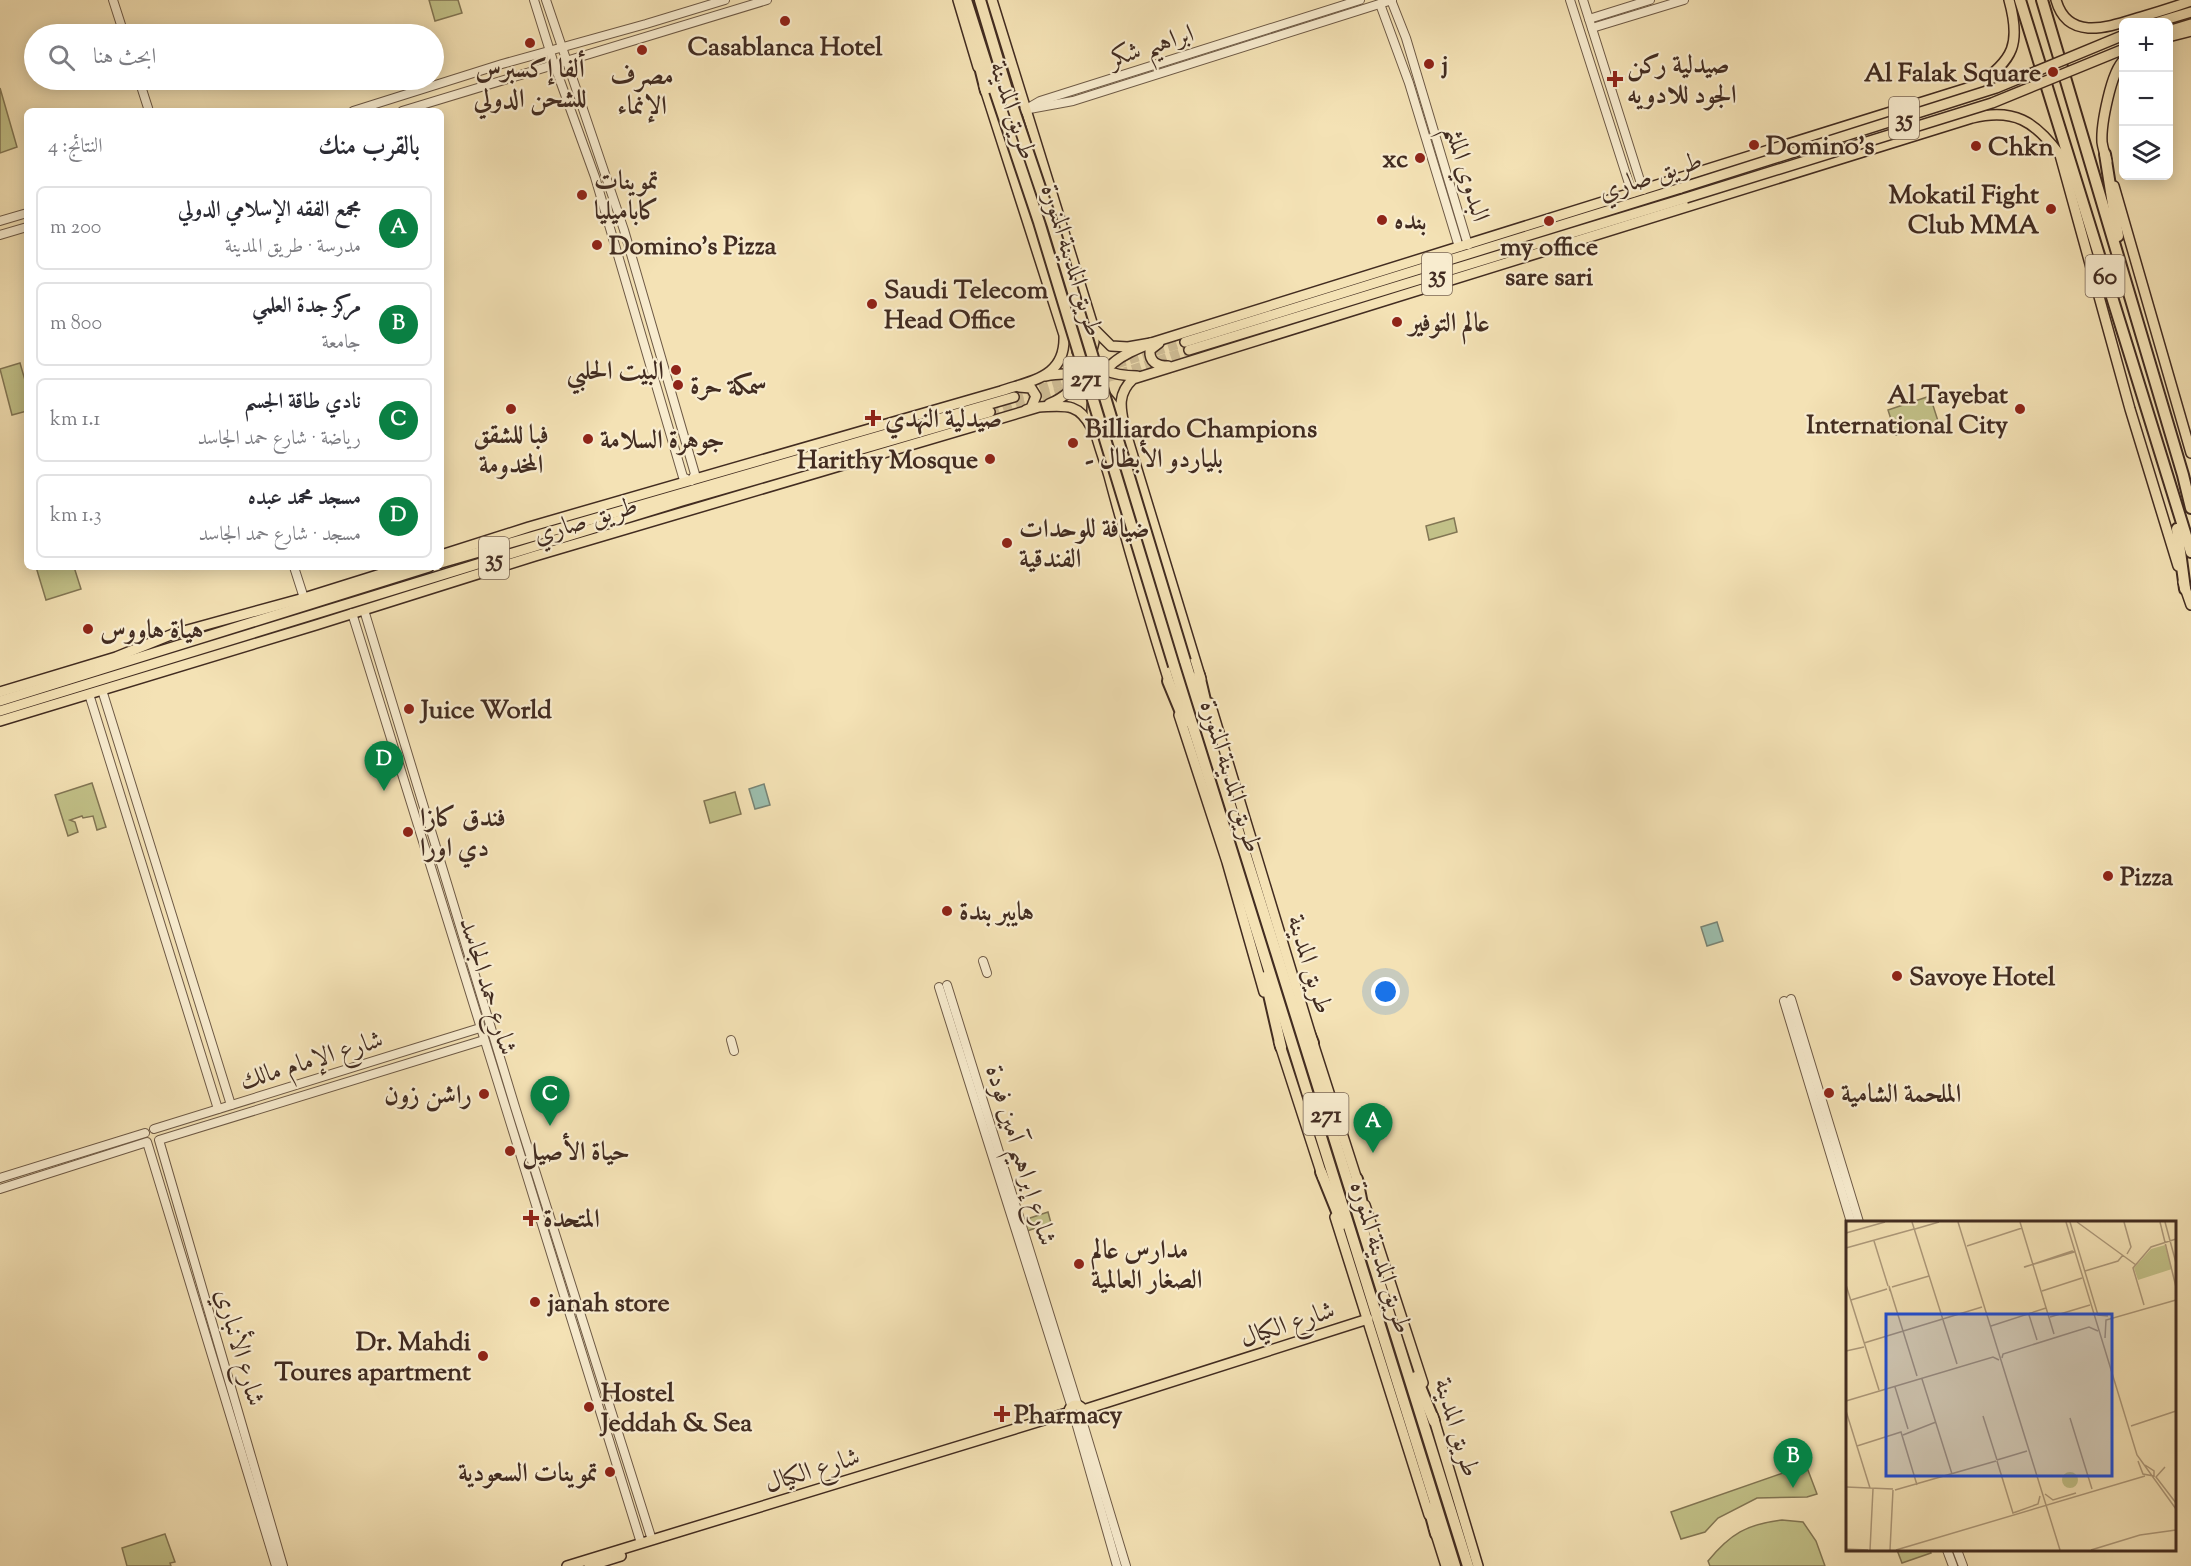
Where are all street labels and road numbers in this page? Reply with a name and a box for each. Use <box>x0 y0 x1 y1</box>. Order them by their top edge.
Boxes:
street label: ابراهيم شكر <box>1102 16 1201 84</box>
street label: طريق المدينة <box>978 56 1045 165</box>
road number: 35 <box>1889 97 1919 139</box>
street label: البدوي الملثم <box>1429 121 1498 228</box>
street label: طريق صاري <box>1594 143 1708 212</box>
street label: طريق المدينة المنورة <box>1030 180 1111 342</box>
road number: 35 <box>1422 253 1452 295</box>
road number: 60 <box>2086 255 2124 297</box>
road number: 271 <box>1064 357 1108 399</box>
street label: طريق صاري <box>529 488 643 555</box>
road number: 35 <box>479 537 509 579</box>
street label: طريق المدينة المنورة <box>1189 696 1270 858</box>
street label: طريق المدينة <box>1276 910 1341 1019</box>
street label: شارع حمد الجاسد <box>447 913 525 1061</box>
street label: شارع الإمام مالك <box>235 1022 389 1103</box>
street label: شارع إبراهيم آمين فودة <box>970 1061 1065 1252</box>
road number: 271 <box>1304 1093 1348 1135</box>
street label: طريق المدينة المنورة <box>1339 1177 1420 1339</box>
street label: شارع الأنباري <box>203 1284 275 1411</box>
street label: شارع الكيال <box>1236 1293 1340 1359</box>
street label: طريق المدينة <box>1423 1373 1488 1482</box>
street label: شارع الكيال <box>761 1439 865 1504</box>

